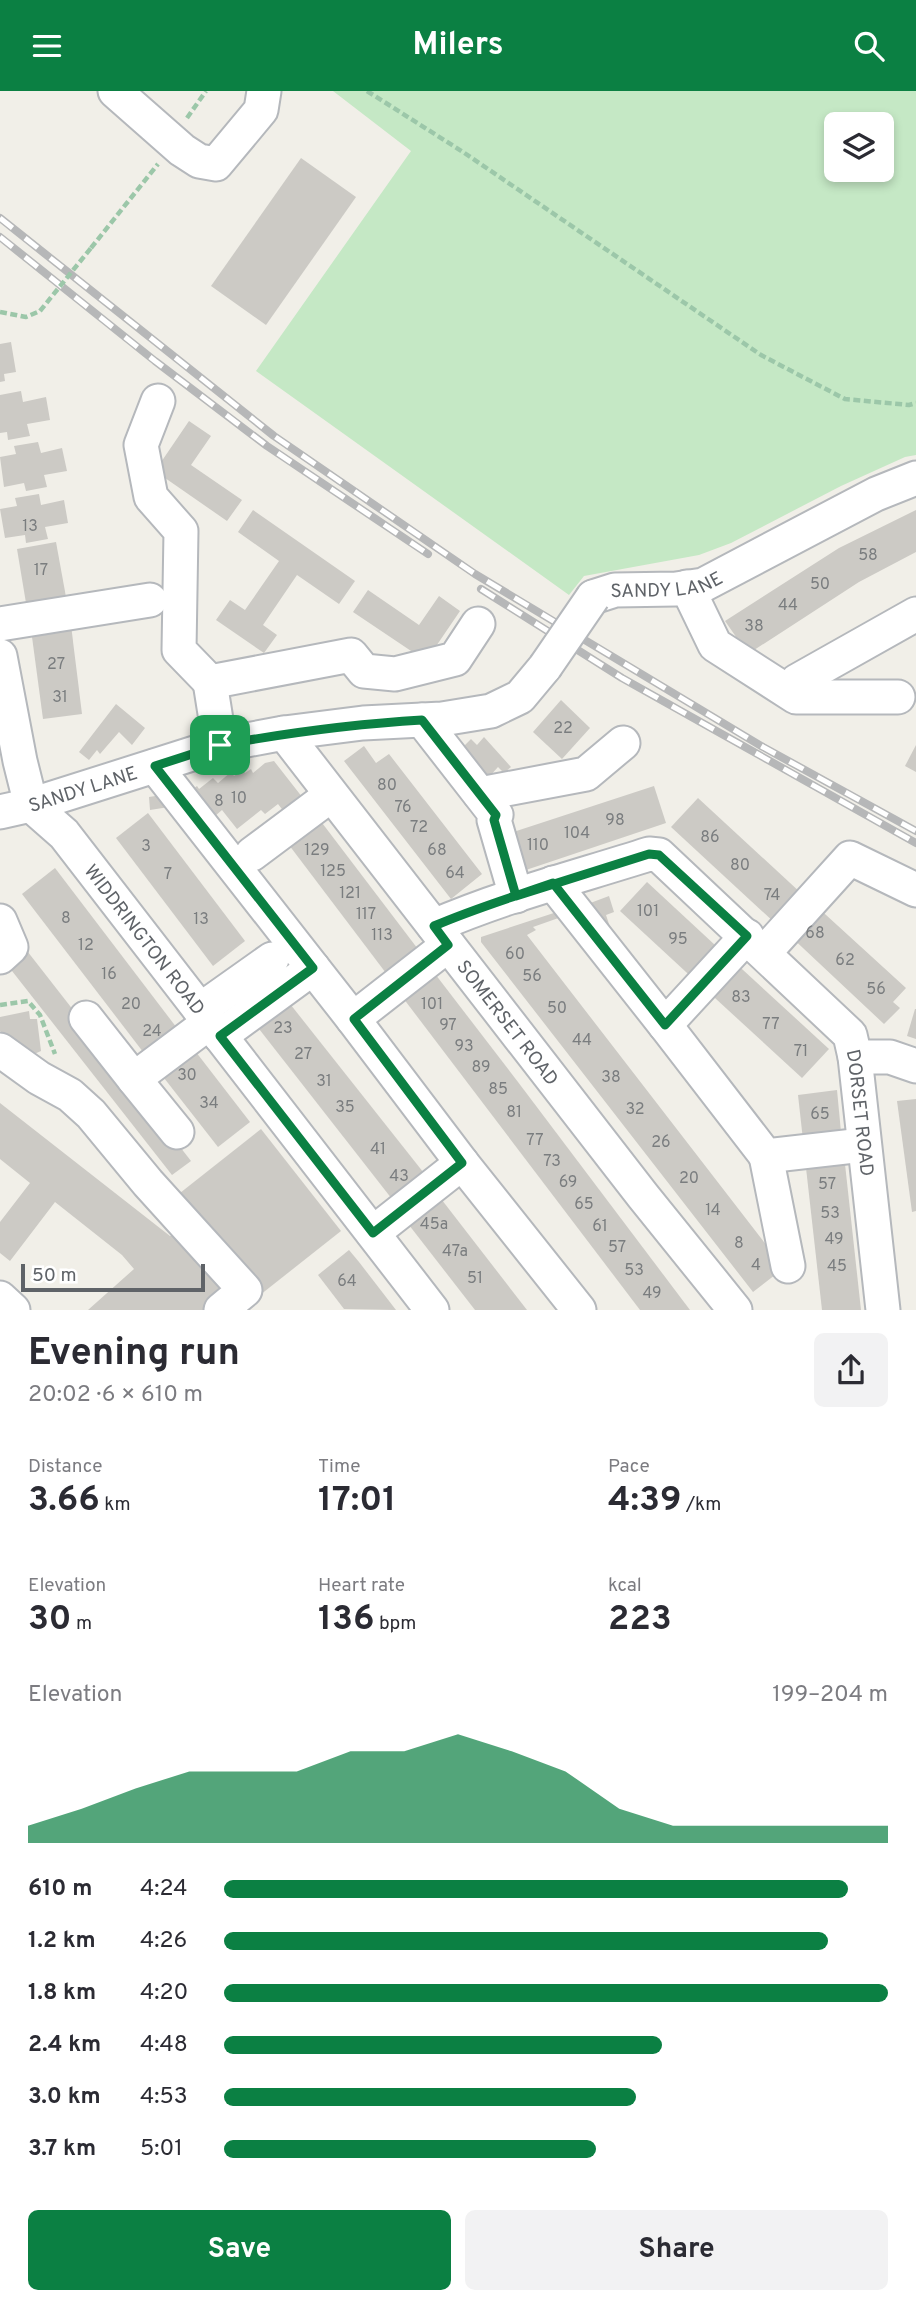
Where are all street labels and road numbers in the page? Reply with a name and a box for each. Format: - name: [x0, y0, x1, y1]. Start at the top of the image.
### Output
- street label: SANDY LANE: [610, 567, 727, 604]
- street label: SANDY LANE: [26, 762, 141, 819]
- street label: WIDDRINGTON ROAD: [78, 860, 209, 1021]
- street label: SOMERSET ROAD: [450, 956, 563, 1091]
- street label: DORSET ROAD: [840, 1047, 878, 1178]

